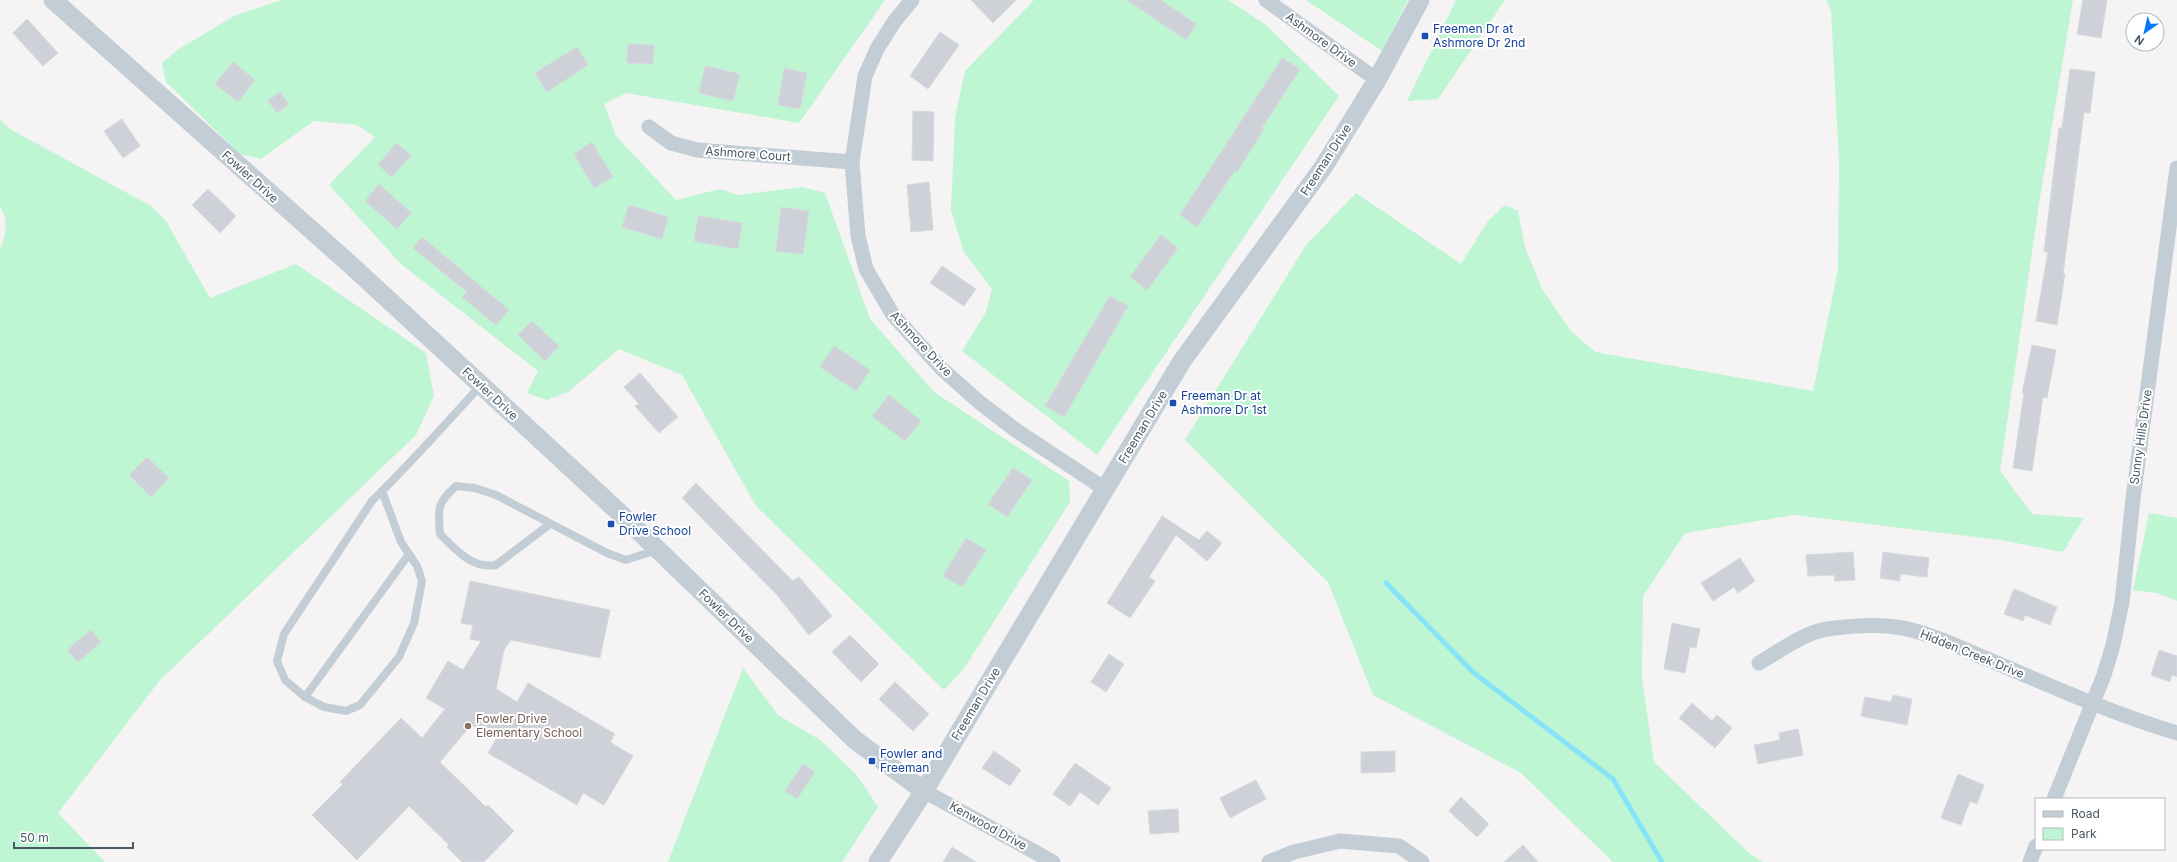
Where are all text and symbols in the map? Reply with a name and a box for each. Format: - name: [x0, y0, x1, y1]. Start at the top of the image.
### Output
- street label: Ashmore Drive: [1283, 9, 1360, 70]
- north arrow: [2125, 12, 2165, 52]
- place label: Freemen Dr at Ashmore Dr 2nd: [1433, 21, 1525, 50]
- marker: Freemen Dr at Ashmore Dr 2nd: [1420, 31, 1430, 41]
- text: N: [2132, 32, 2147, 48]
- street label: Freeman Drive: [1297, 121, 1354, 198]
- street label: Ashmore Court: [705, 143, 791, 164]
- street label: Fowler Drive: [219, 147, 282, 206]
- street label: Ashmore Drive: [887, 308, 955, 379]
- street label: Fowler Drive: [459, 364, 521, 423]
- street label: Freeman Drive: [1115, 388, 1170, 466]
- place label: Freeman Dr at Ashmore Dr 1st: [1181, 388, 1267, 417]
- street label: Sunny Hills Drive: [2126, 388, 2155, 486]
- marker: Freeman Dr at Ashmore Dr 1st: [1168, 398, 1178, 408]
- place label: Fowler Drive School: [619, 509, 691, 538]
- marker: Fowler Drive School: [606, 519, 616, 529]
- street label: Fowler Drive: [696, 586, 757, 646]
- street label: Hidden Creek Drive: [1918, 626, 2026, 681]
- street label: Freeman Drive: [948, 665, 1003, 743]
- place label: Fowler Drive Elementary School: [476, 711, 582, 740]
- marker: Fowler Drive Elementary School: [463, 721, 473, 731]
- place label: Fowler and Freeman: [880, 746, 942, 775]
- marker: Fowler and Freeman: [867, 756, 877, 766]
- street label: Kenwood Drive: [947, 798, 1030, 853]
- legend: [2035, 798, 2165, 850]
- text: Road: [2071, 806, 2100, 821]
- scale bar: [14, 824, 133, 850]
- text: Park: [2071, 826, 2097, 841]
- text: 50 m: [20, 830, 49, 845]

